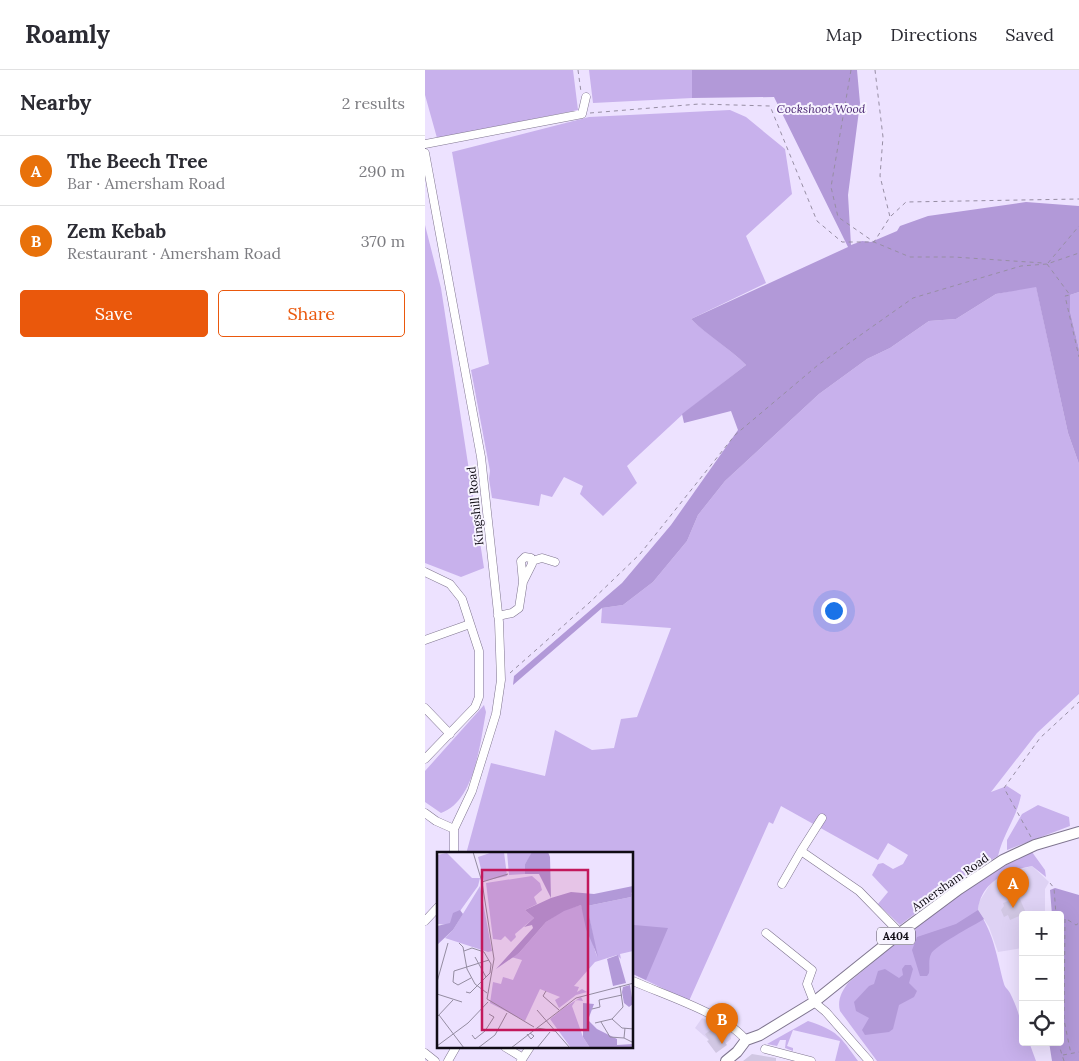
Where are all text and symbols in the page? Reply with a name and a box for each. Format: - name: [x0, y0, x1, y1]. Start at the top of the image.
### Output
- text: Roamly: [25, 19, 110, 50]
- text: Map: [826, 23, 862, 46]
- text: Directions: [890, 23, 977, 46]
- text: Saved: [1005, 23, 1054, 46]
- text: Nearby: [20, 89, 91, 116]
- text: 2 results: [342, 93, 405, 113]
- park label: Cockshoot Wood: [777, 101, 866, 116]
- text: The Beech Tree: [67, 149, 208, 173]
- text: A: [31, 161, 41, 181]
- text: 290 m: [359, 161, 405, 181]
- text: Bar · Amersham Road: [67, 173, 225, 193]
- text: Zem Kebab: [67, 219, 166, 243]
- text: B: [31, 231, 41, 251]
- text: 370 m: [361, 231, 405, 251]
- text: Restaurant · Amersham Road: [67, 243, 281, 263]
- button: Save: [20, 290, 208, 337]
- button: Share: [218, 290, 405, 337]
- street label: Kingshill Road: [463, 466, 487, 546]
- your location: [821, 598, 847, 624]
- street label: Amersham Road: [908, 850, 991, 915]
- inset map: [437, 852, 634, 1048]
- pin: A: [997, 867, 1029, 908]
- map controls: [1019, 911, 1064, 1046]
- button: +: [1019, 911, 1064, 956]
- road number: A404: [877, 928, 915, 944]
- button: −: [1019, 956, 1064, 1001]
- button: locate: [1019, 1001, 1064, 1046]
- pin: B: [706, 1003, 738, 1044]

